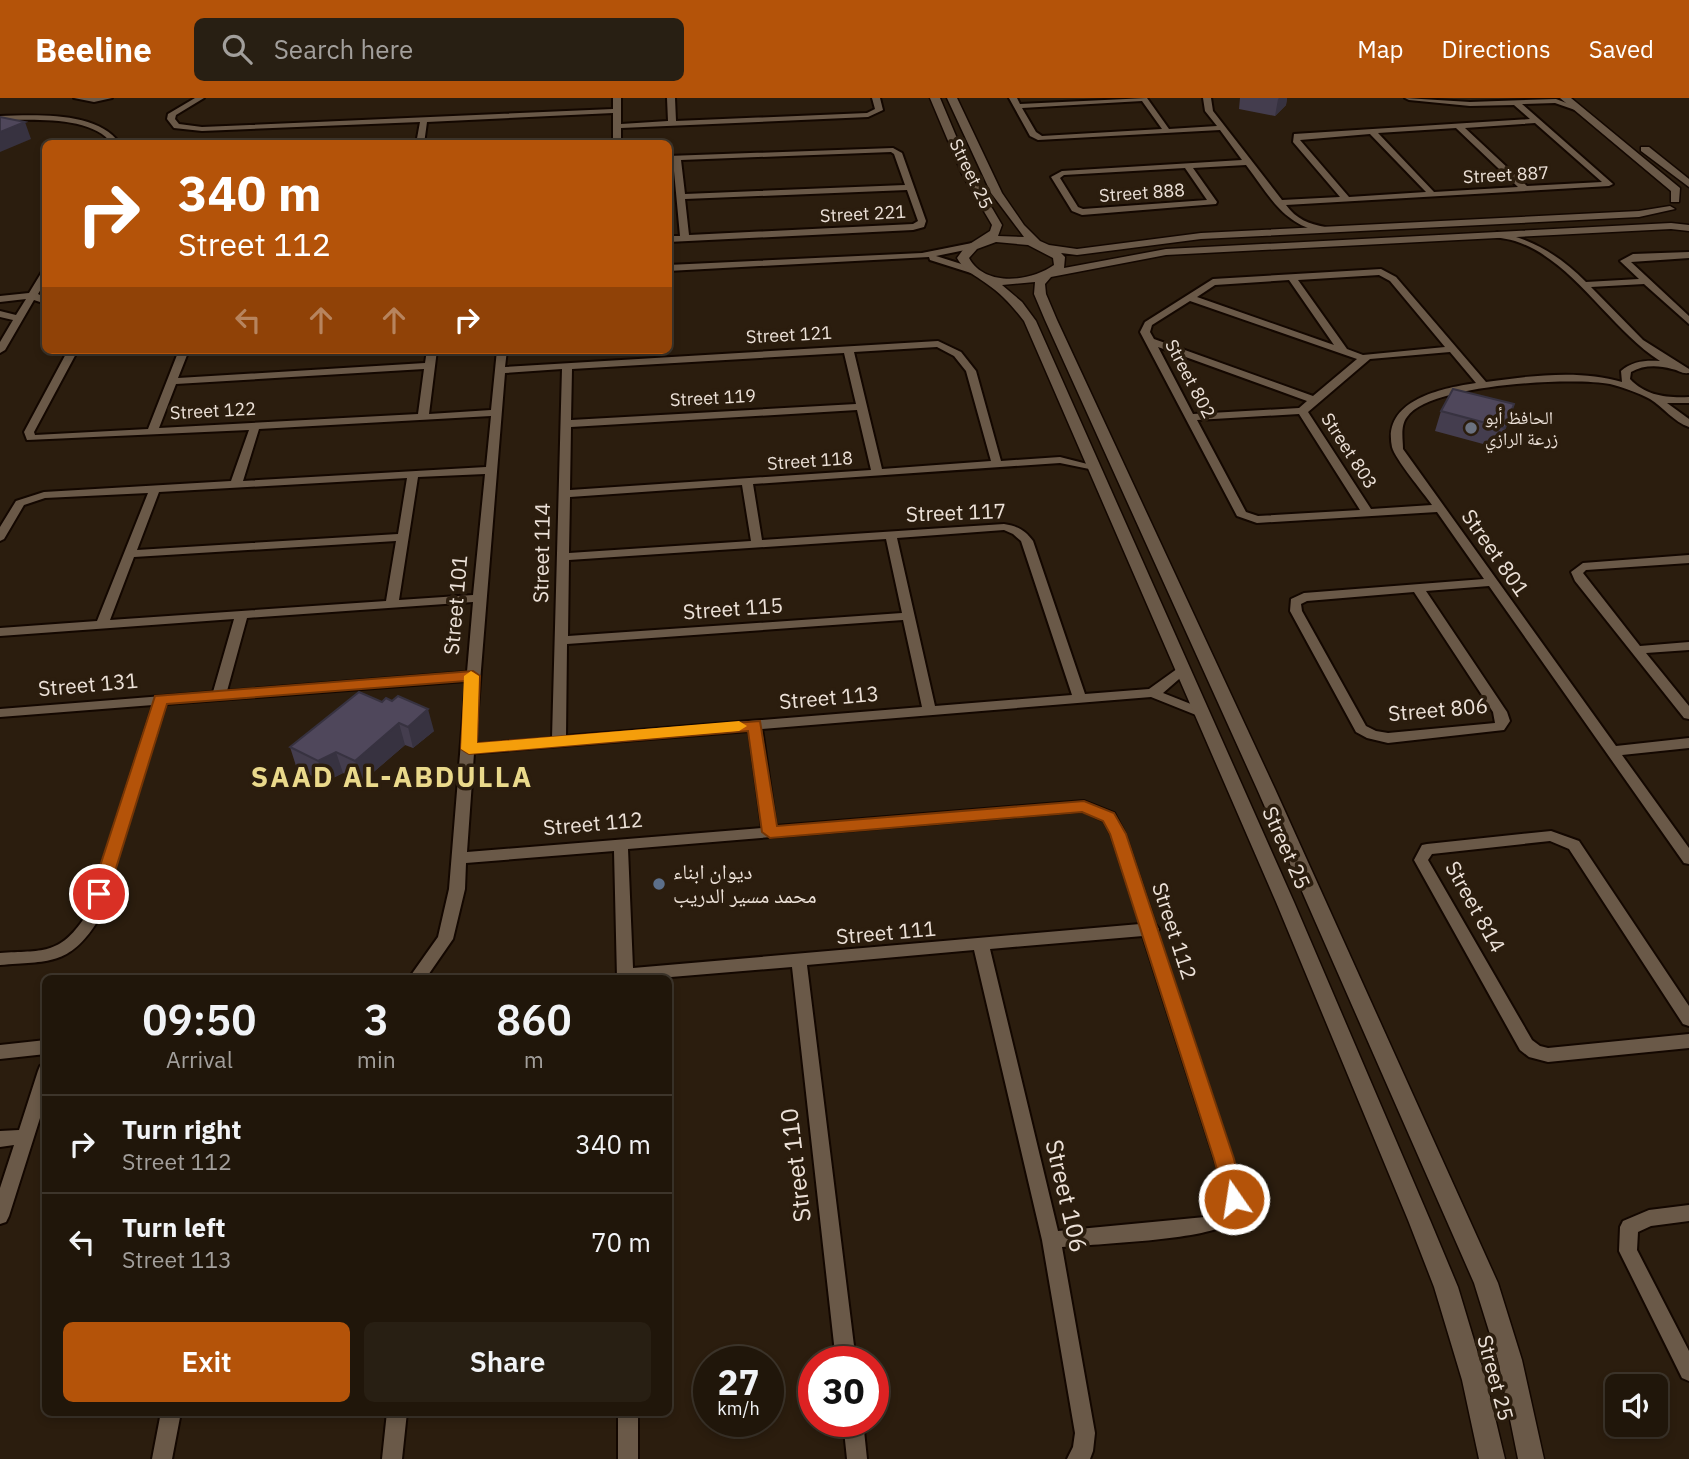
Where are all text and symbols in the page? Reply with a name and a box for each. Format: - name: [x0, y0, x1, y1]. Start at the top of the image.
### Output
- search box: [194, 18, 684, 81]
- text: Beeline: [35, 28, 152, 71]
- icon: search: [218, 30, 256, 68]
- text: Search here: [274, 32, 413, 66]
- text: Map: [1357, 33, 1403, 65]
- text: Directions: [1441, 33, 1551, 65]
- text: Saved: [1589, 33, 1654, 65]
- street label: Street 25: [945, 135, 998, 213]
- text: 340 m: [178, 161, 322, 224]
- street label: Street 887: [1462, 161, 1550, 188]
- icon: right: [63, 168, 154, 259]
- street label: Street 888: [1098, 178, 1186, 207]
- street label: Street 221: [819, 200, 907, 227]
- text: Street 112: [178, 223, 331, 265]
- icon: left: [229, 301, 267, 339]
- icon: ahead: [302, 301, 340, 339]
- icon: ahead: [375, 301, 413, 339]
- icon: right: [448, 301, 486, 339]
- street label: Street 121: [745, 321, 833, 348]
- street label: Street 802: [1160, 335, 1221, 422]
- street label: Street 119: [669, 384, 757, 411]
- street label: Street 122: [169, 397, 257, 424]
- place label: الحافظ أبو زرعة الرازي: [1485, 406, 1558, 454]
- street label: Street 803: [1316, 408, 1382, 493]
- marker: الحافظ أبو زرعة الرازي: [1463, 420, 1479, 436]
- street label: Street 118: [766, 446, 854, 475]
- street label: Street 117: [905, 496, 1007, 528]
- street label: Street 114: [526, 503, 556, 603]
- street label: Street 801: [1456, 503, 1536, 602]
- street label: Street 101: [437, 554, 473, 656]
- street label: Street 115: [682, 591, 784, 625]
- street label: Street 131: [37, 666, 139, 702]
- street label: Street 113: [778, 679, 880, 715]
- street label: Street 806: [1387, 691, 1489, 727]
- district label: SAAD AL-ABDULLA: [251, 758, 533, 795]
- street label: Street 25: [1256, 802, 1318, 893]
- street label: Street 112: [542, 805, 644, 841]
- street label: Street 814: [1439, 856, 1512, 957]
- place label: ديوان ابناء محمد مسير الدريب: [673, 857, 817, 909]
- pin: [69, 864, 129, 924]
- icon: arrive: [80, 875, 118, 913]
- marker: ديوان ابناء محمد مسير الدريب: [651, 876, 667, 892]
- street label: Street 112: [1146, 879, 1204, 983]
- street label: Street 111: [835, 914, 937, 950]
- text: 09:50: [142, 992, 257, 1047]
- text: 3: [364, 992, 389, 1047]
- text: 860: [496, 992, 572, 1047]
- text: Arrival: [166, 1044, 233, 1074]
- text: min: [357, 1044, 396, 1074]
- text: m: [524, 1044, 544, 1074]
- street label: Street 110: [772, 1106, 818, 1224]
- text: Turn right: [122, 1112, 241, 1146]
- icon: right: [63, 1125, 101, 1163]
- text: 340 m: [575, 1127, 651, 1161]
- street label: Street 106: [1038, 1136, 1095, 1255]
- text: Street 112: [122, 1146, 232, 1176]
- position arrow: [1197, 1162, 1271, 1236]
- text: Turn left: [122, 1210, 225, 1244]
- icon: left: [63, 1223, 101, 1261]
- text: 70 m: [591, 1225, 651, 1259]
- text: Street 113: [122, 1244, 232, 1274]
- button: Exit: [63, 1322, 350, 1402]
- button: Share: [364, 1322, 651, 1402]
- street label: Street 25: [1471, 1332, 1521, 1424]
- speed limit sign: 30: [798, 1346, 889, 1437]
- text: 27: [717, 1359, 760, 1405]
- map controls: [1605, 1374, 1668, 1437]
- button: sound: [1605, 1374, 1668, 1437]
- text: km/h: [717, 1397, 760, 1420]

